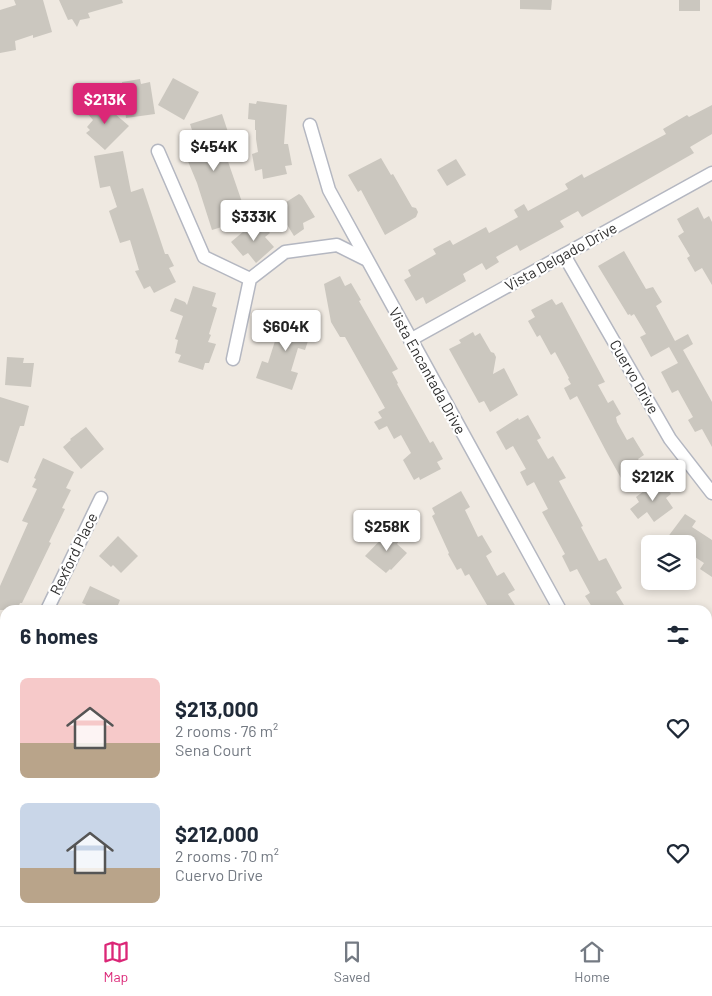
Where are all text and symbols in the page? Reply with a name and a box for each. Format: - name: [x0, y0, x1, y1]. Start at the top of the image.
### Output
- pin: $213K: [70, 82, 140, 125]
- text: $213K: [84, 89, 126, 108]
- pin: $454K: [179, 130, 249, 172]
- text: $454K: [190, 136, 238, 155]
- pin: $333K: [219, 200, 289, 242]
- text: $333K: [231, 206, 277, 225]
- street label: Vista Delgado Drive: [501, 218, 620, 294]
- street label: Vista Encantada Drive: [386, 304, 470, 437]
- pin: $604K: [251, 310, 321, 352]
- text: $604K: [263, 316, 309, 335]
- street label: Cuervo Drive: [606, 336, 663, 417]
- pin: $212K: [618, 460, 688, 502]
- text: $212K: [632, 466, 674, 485]
- street label: Rexford Place: [45, 510, 101, 598]
- pin: $258K: [352, 510, 422, 552]
- text: $258K: [364, 516, 410, 535]
- map controls: [641, 535, 696, 590]
- button: layers: [641, 535, 696, 590]
- icon: filters: [664, 621, 692, 649]
- text: 6 homes: [20, 623, 98, 648]
- text: $213,000: [175, 696, 258, 721]
- icon: home: [60, 698, 120, 758]
- icon: heart: [664, 714, 692, 742]
- text: 2 rooms · 76 m²: [175, 721, 278, 740]
- text: Sena Court: [175, 740, 252, 759]
- text: $212,000: [175, 821, 259, 846]
- icon: home: [60, 823, 120, 883]
- icon: heart: [664, 839, 692, 867]
- text: 2 rooms · 70 m²: [175, 846, 279, 865]
- text: Cuervo Drive: [175, 865, 263, 884]
- tab: Map: [102, 938, 130, 985]
- tab: Saved: [334, 938, 370, 985]
- tab: Home: [574, 938, 610, 985]

